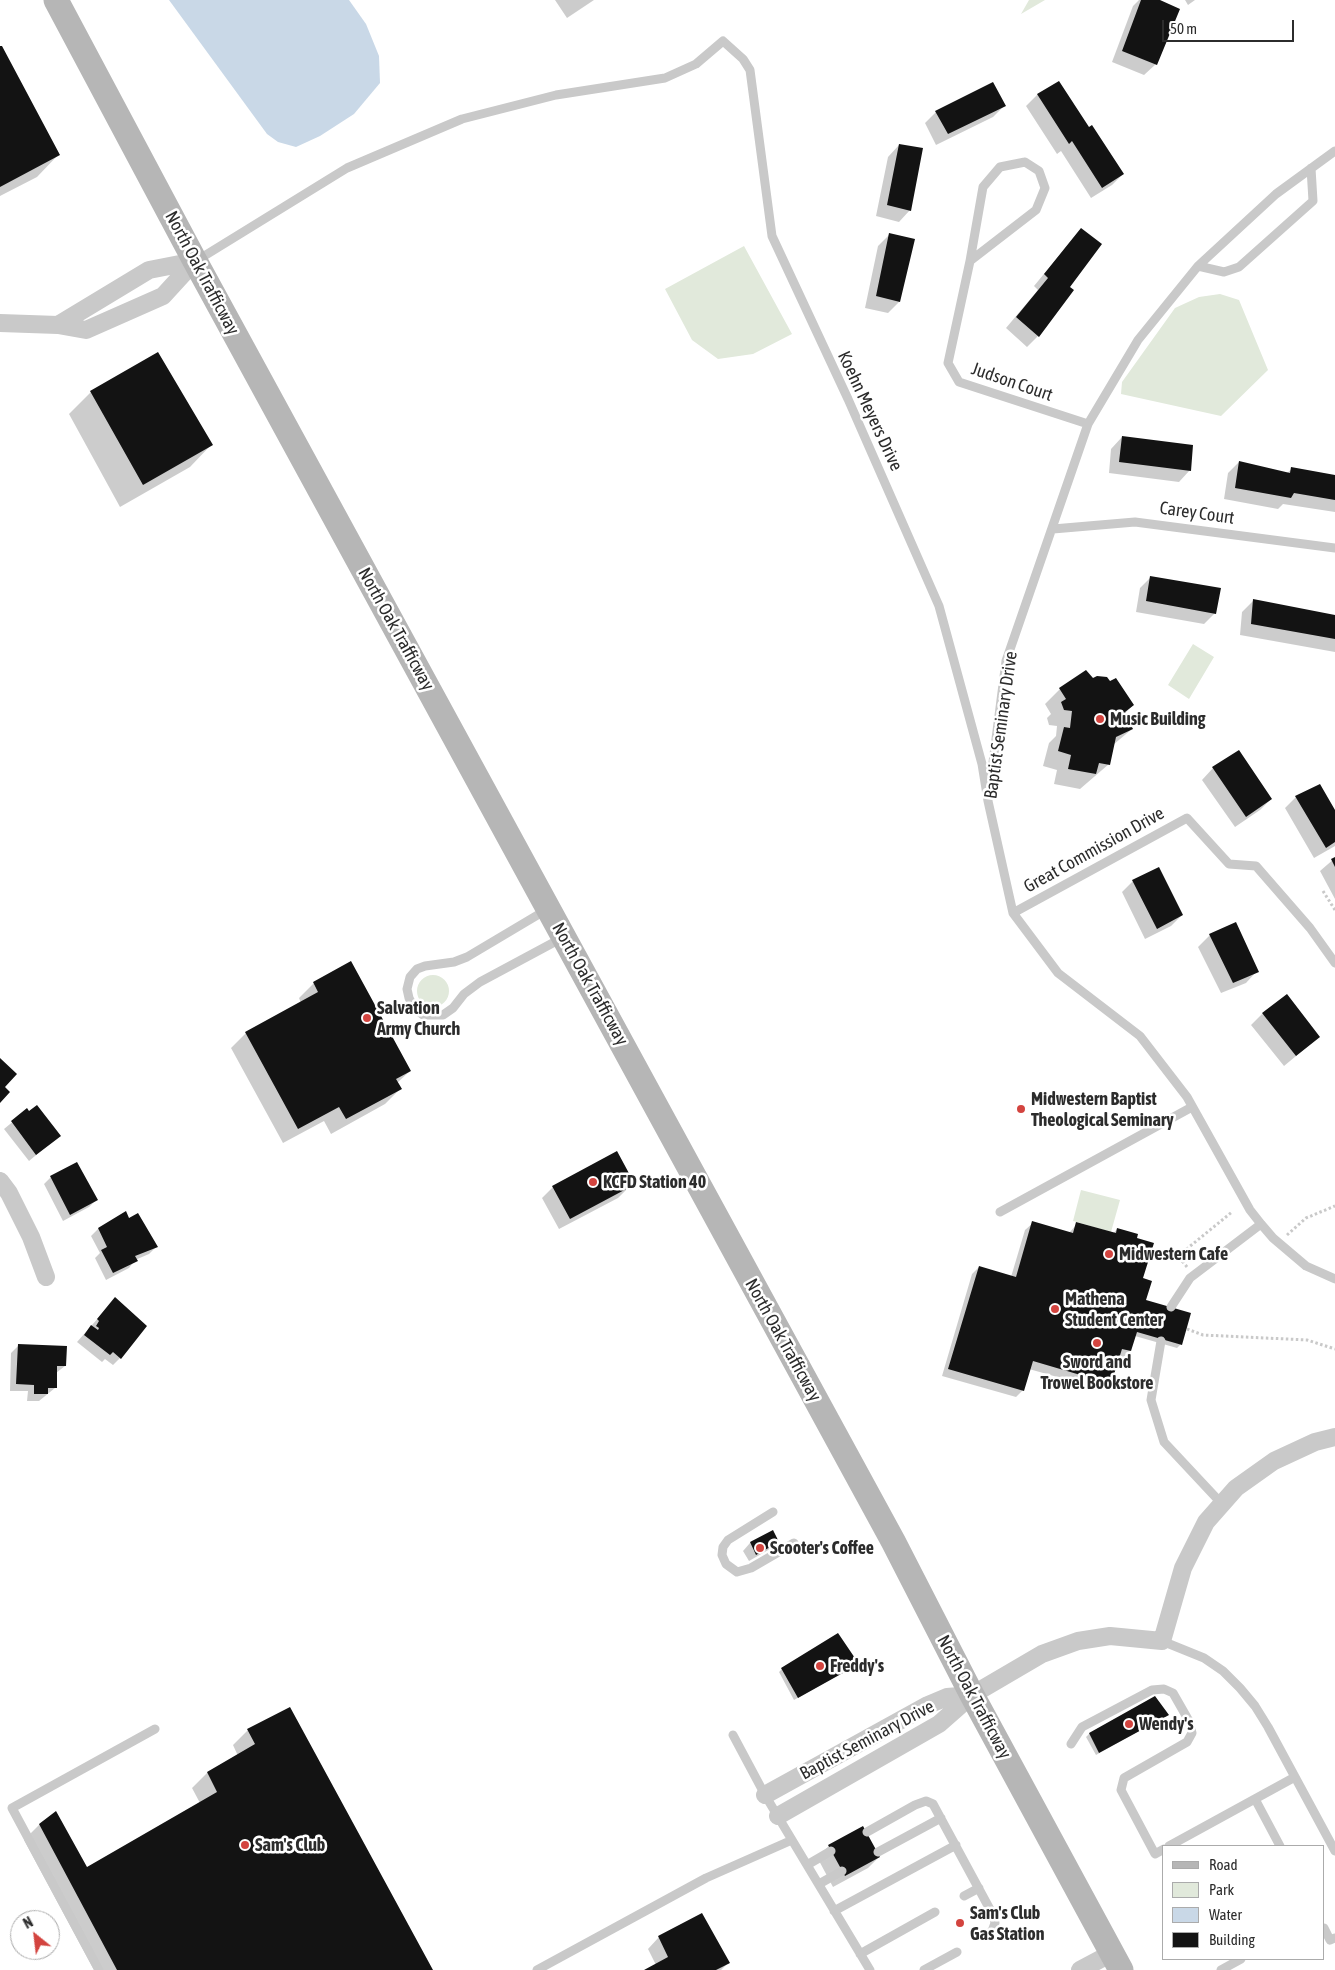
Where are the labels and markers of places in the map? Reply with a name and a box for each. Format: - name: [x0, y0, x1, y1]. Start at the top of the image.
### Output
- place label: Music Building: [1110, 708, 1205, 730]
- marker: Music Building: [1094, 713, 1106, 725]
- place label: Salvation Army Church: [377, 997, 460, 1040]
- marker: Salvation Army Church: [361, 1012, 373, 1024]
- place label: Midwestern Baptist Theological Seminary: [1031, 1088, 1174, 1130]
- marker: Midwestern Baptist Theological Seminary: [1015, 1103, 1027, 1115]
- place label: KCFD Station 40: [603, 1171, 706, 1193]
- marker: KCFD Station 40: [587, 1176, 599, 1188]
- place label: Midwestern Cafe: [1119, 1243, 1228, 1265]
- marker: Midwestern Cafe: [1103, 1248, 1115, 1260]
- place label: Mathena Student Center: [1065, 1288, 1163, 1330]
- marker: Mathena Student Center: [1049, 1303, 1061, 1315]
- marker: Sword and Trowel Bookstore: [1091, 1337, 1103, 1349]
- place label: Sword and Trowel Bookstore: [1040, 1351, 1154, 1394]
- place label: Scooter's Coffee: [770, 1537, 874, 1559]
- marker: Scooter's Coffee: [754, 1542, 766, 1554]
- place label: Freddy's: [830, 1655, 884, 1677]
- marker: Freddy's: [814, 1660, 826, 1672]
- place label: Wendy's: [1139, 1713, 1194, 1735]
- marker: Wendy's: [1123, 1718, 1135, 1730]
- place label: Sam's Club: [255, 1834, 325, 1856]
- marker: Sam's Club: [239, 1839, 251, 1851]
- place label: Sam's Club Gas Station: [970, 1902, 1044, 1945]
- marker: Sam's Club Gas Station: [954, 1917, 966, 1929]

